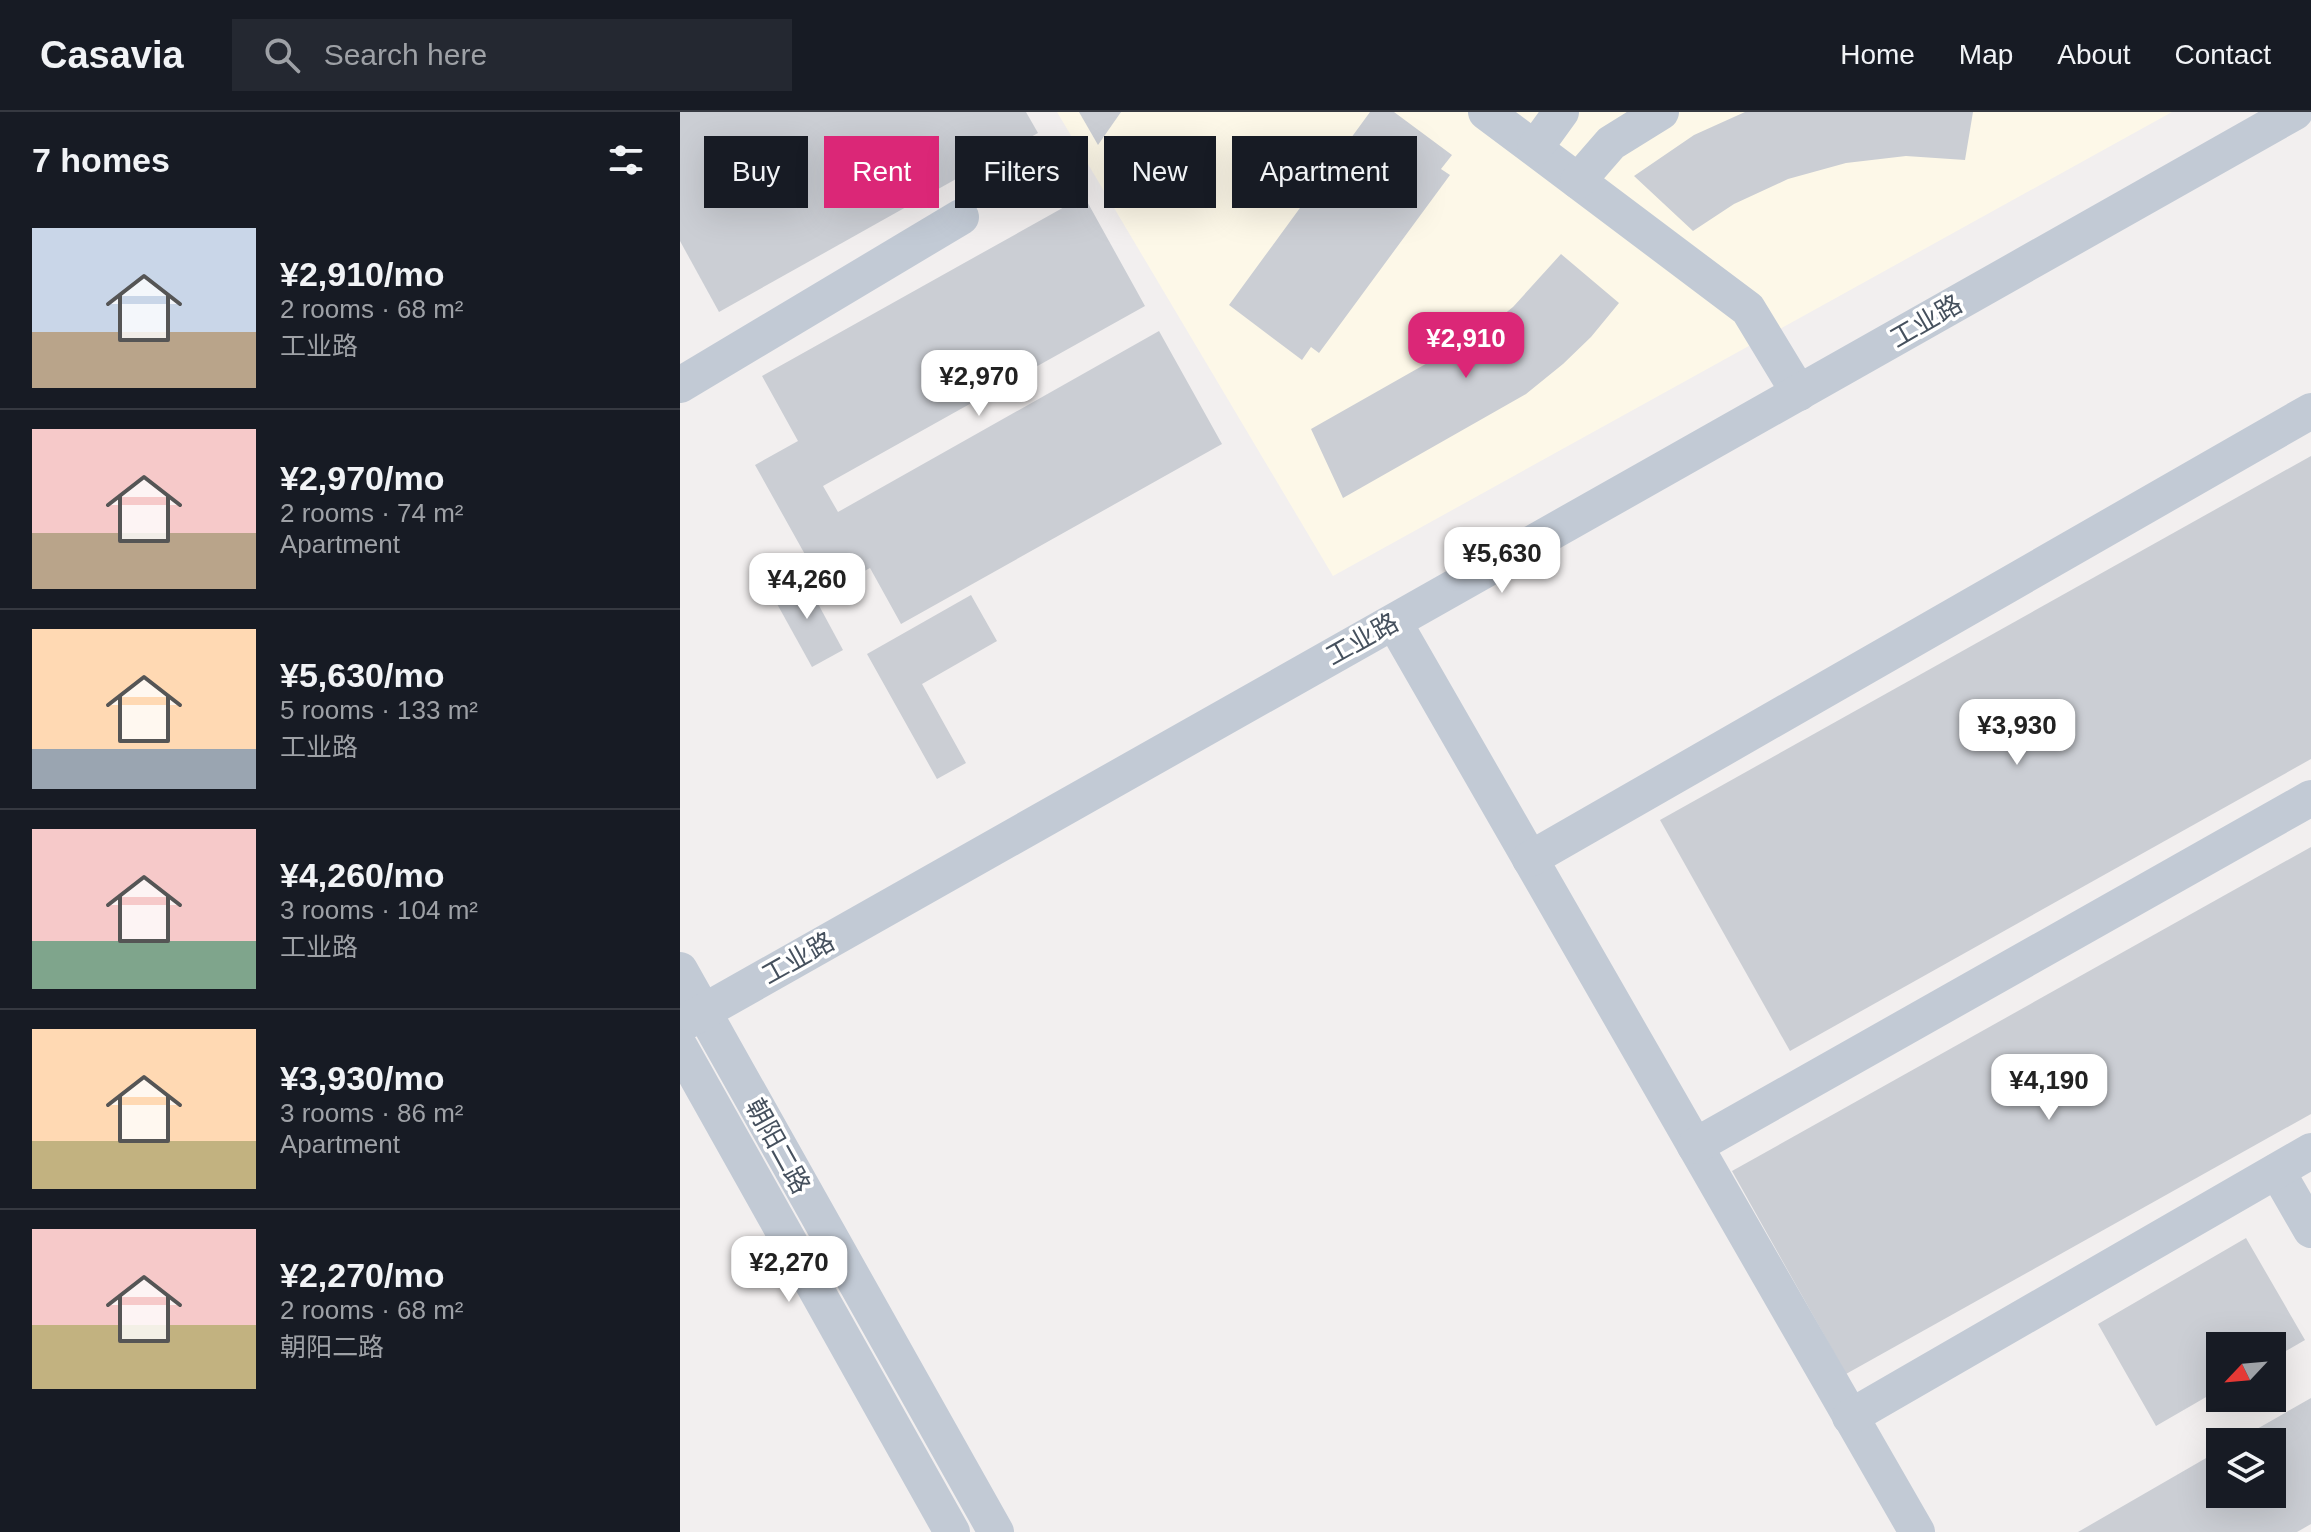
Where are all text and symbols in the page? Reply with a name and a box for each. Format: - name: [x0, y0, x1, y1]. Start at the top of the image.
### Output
- search box: [232, 19, 792, 91]
- icon: search: [260, 33, 304, 77]
- text: Casavia: [40, 34, 184, 76]
- text: Search here: [324, 38, 487, 71]
- text: Home: [1840, 39, 1915, 70]
- text: Map: [1959, 39, 2013, 70]
- text: About: [2057, 39, 2131, 70]
- text: Contact: [2175, 39, 2271, 70]
- chip: Buy: [704, 136, 808, 208]
- chip: Rent: [824, 136, 939, 208]
- chip: Filters: [955, 136, 1088, 208]
- chip: New: [1104, 136, 1216, 208]
- chip: Apartment: [1232, 136, 1417, 208]
- icon: filters: [604, 138, 648, 182]
- text: 7 homes: [32, 141, 170, 179]
- text: ¥2,910/mo: [280, 255, 444, 293]
- icon: home: [96, 260, 192, 356]
- street label: 工业路: [1885, 289, 1967, 353]
- text: 2 rooms · 68 m²: [280, 294, 464, 324]
- pin: ¥2,910: [1401, 312, 1531, 380]
- text: ¥2,910: [1426, 323, 1506, 353]
- text: 工业路: [280, 331, 358, 361]
- pin: ¥2,970: [914, 350, 1044, 418]
- text: ¥2,970: [939, 361, 1019, 391]
- text: ¥2,970/mo: [280, 459, 444, 497]
- icon: home: [96, 461, 192, 557]
- text: 2 rooms · 74 m²: [280, 498, 464, 528]
- pin: ¥5,630: [1437, 527, 1567, 595]
- text: Apartment: [280, 529, 400, 559]
- text: ¥5,630: [1462, 538, 1542, 568]
- pin: ¥4,260: [742, 553, 872, 621]
- text: ¥4,260: [767, 564, 847, 594]
- street label: 工业路: [1321, 607, 1403, 671]
- text: ¥5,630/mo: [280, 656, 444, 694]
- icon: home: [96, 661, 192, 757]
- text: 5 rooms · 133 m²: [280, 695, 478, 725]
- pin: ¥3,930: [1952, 699, 2082, 767]
- text: ¥3,930: [1977, 710, 2057, 740]
- text: 工业路: [280, 732, 358, 762]
- text: ¥4,260/mo: [280, 856, 444, 894]
- icon: home: [96, 861, 192, 957]
- text: 3 rooms · 104 m²: [280, 895, 478, 925]
- street label: 工业路: [757, 926, 839, 990]
- text: 工业路: [280, 932, 358, 962]
- pin: ¥4,190: [1984, 1054, 2114, 1122]
- text: ¥3,930/mo: [280, 1059, 444, 1097]
- icon: home: [96, 1061, 192, 1157]
- text: ¥4,190: [2009, 1065, 2089, 1095]
- street label: 朝阳二路: [740, 1093, 816, 1199]
- text: 3 rooms · 86 m²: [280, 1098, 464, 1128]
- text: Apartment: [280, 1129, 400, 1159]
- pin: ¥2,270: [724, 1236, 854, 1304]
- text: ¥2,270: [749, 1247, 829, 1277]
- text: ¥2,270/mo: [280, 1256, 444, 1294]
- icon: home: [96, 1261, 192, 1357]
- text: 2 rooms · 68 m²: [280, 1295, 464, 1325]
- text: 朝阳二路: [280, 1332, 384, 1362]
- north arrow: [2206, 1332, 2286, 1412]
- map controls: [2206, 1332, 2286, 1508]
- button: layers: [2206, 1428, 2286, 1508]

